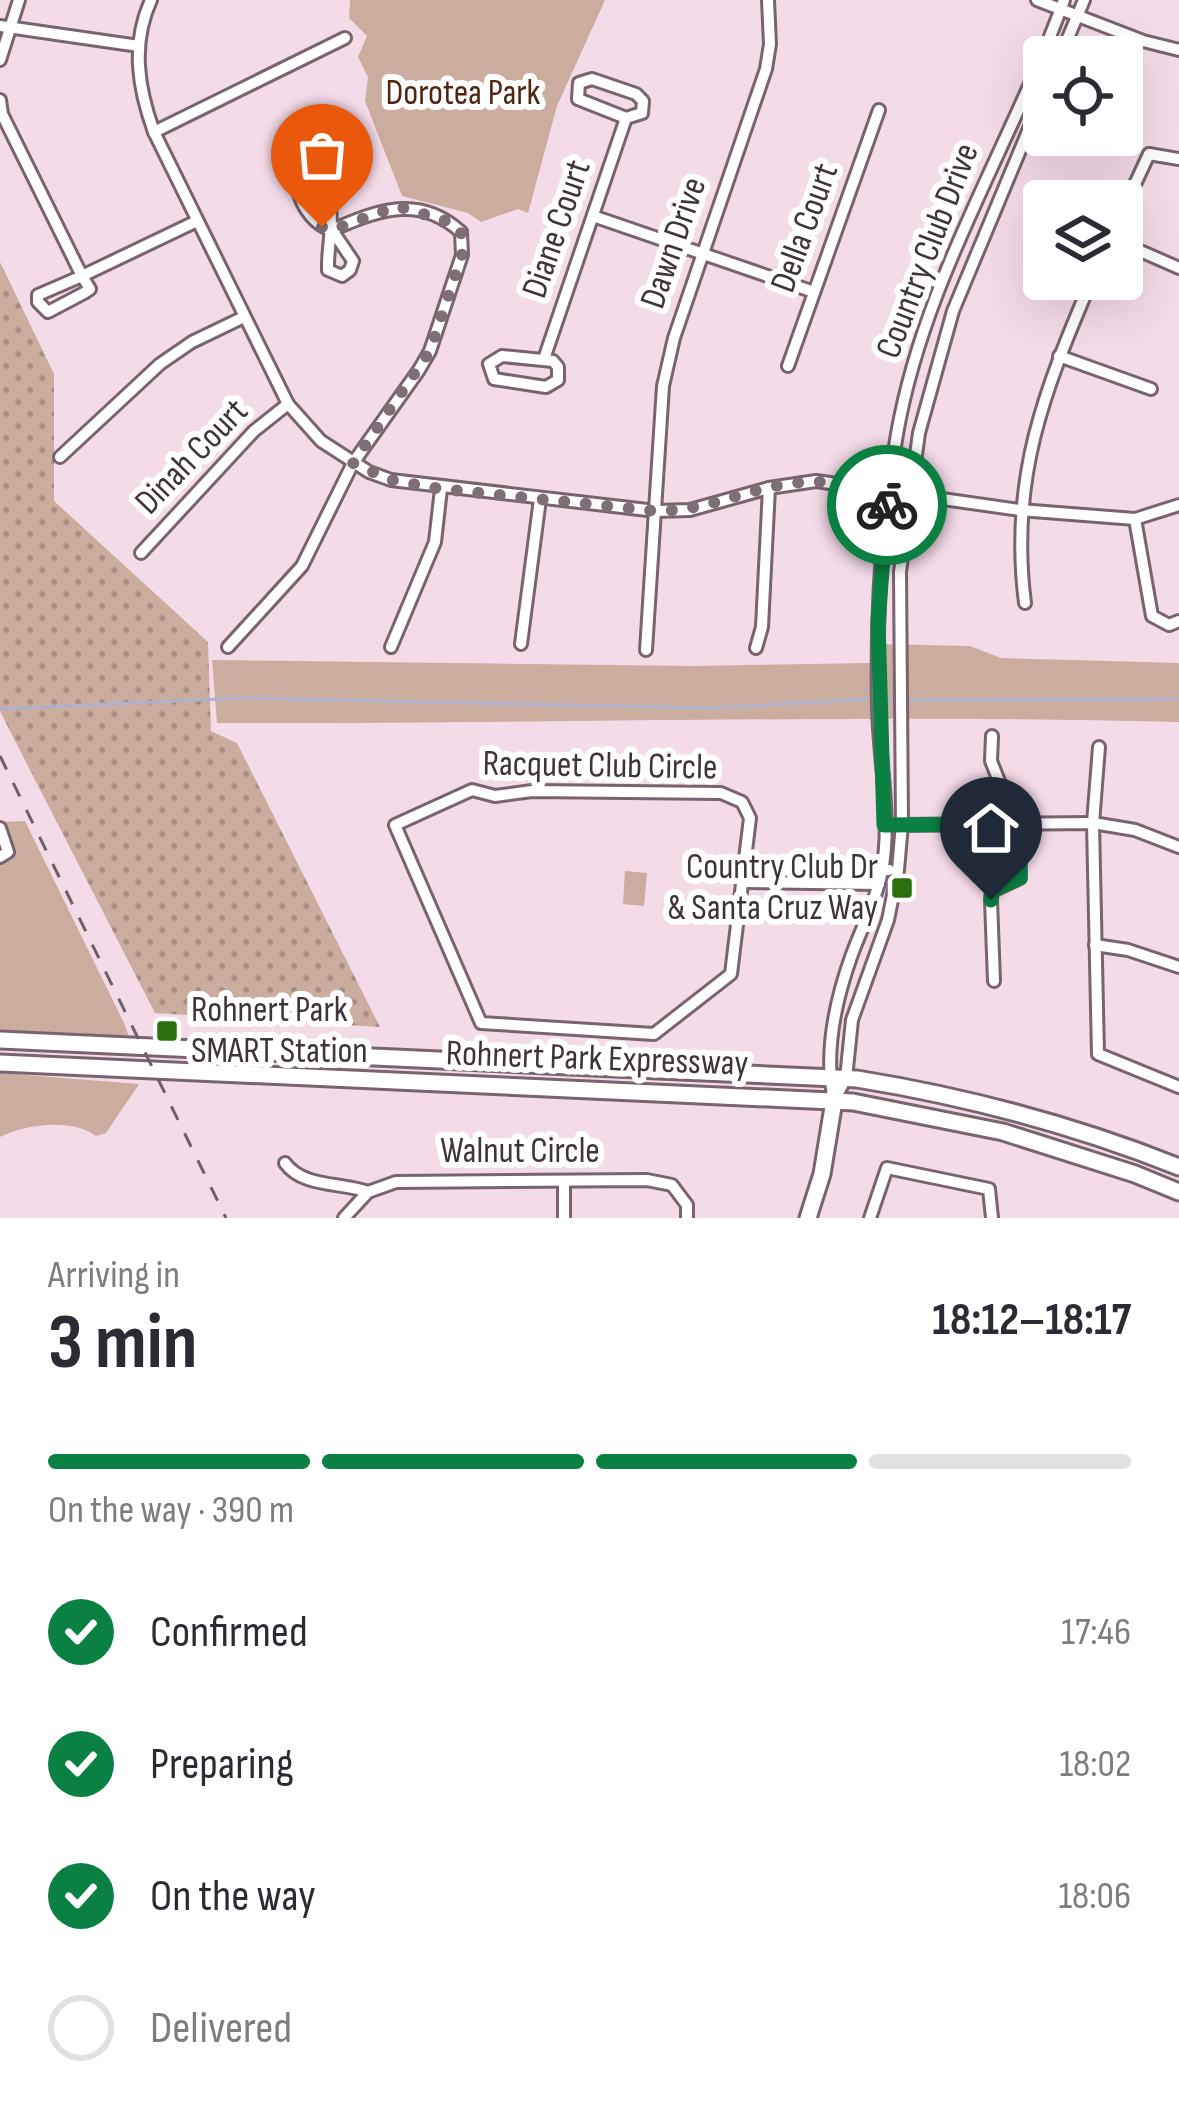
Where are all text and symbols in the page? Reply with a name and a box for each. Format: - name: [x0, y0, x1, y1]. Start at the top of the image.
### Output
- map controls: [1023, 36, 1143, 300]
- button: locate: [1023, 36, 1143, 156]
- park label: Dorotea Park: [386, 72, 541, 115]
- pin: [271, 104, 373, 227]
- icon: bag: [289, 122, 355, 188]
- street label: Country Club Drive: [867, 137, 989, 365]
- street label: Diane Court: [513, 155, 601, 303]
- street label: Della Court: [762, 158, 848, 298]
- street label: Dawn Drive: [632, 172, 716, 314]
- button: layers: [1023, 180, 1143, 300]
- street label: Dinah Court: [127, 390, 257, 524]
- courier: [827, 445, 947, 565]
- icon: bike: [854, 472, 920, 538]
- street label: Racquet Club Circle: [482, 742, 718, 790]
- pin: [940, 777, 1042, 900]
- icon: home: [958, 795, 1024, 861]
- place label: Country Club Dr & Santa Cruz Way: [667, 846, 878, 930]
- marker: Country Club Dr & Santa Cruz Way: [889, 875, 915, 901]
- place label: Rohnert Park SMART Station: [191, 989, 368, 1073]
- marker: Rohnert Park SMART Station: [154, 1018, 180, 1044]
- street label: Rohnert Park Expressway: [445, 1032, 749, 1086]
- street label: Walnut Circle: [440, 1130, 600, 1173]
- text: Arriving in: [48, 1252, 180, 1299]
- text: 18:12–18:17: [932, 1293, 1131, 1348]
- text: 3 min: [48, 1297, 197, 1390]
- text: On the way · 390 m: [48, 1487, 294, 1534]
- icon: check: [48, 1599, 114, 1665]
- text: Confirmed: [150, 1605, 308, 1660]
- text: 17:46: [1061, 1609, 1131, 1656]
- icon: check: [48, 1731, 114, 1797]
- text: Preparing: [150, 1737, 294, 1792]
- text: 18:02: [1059, 1741, 1131, 1788]
- icon: check: [48, 1863, 114, 1929]
- text: On the way: [150, 1869, 316, 1924]
- text: 18:06: [1058, 1873, 1131, 1920]
- text: Delivered: [150, 2001, 292, 2056]

